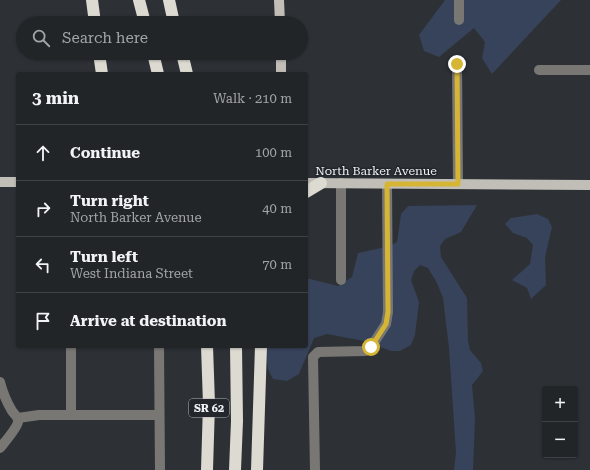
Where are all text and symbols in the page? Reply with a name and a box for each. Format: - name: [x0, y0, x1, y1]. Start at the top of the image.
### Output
- search box: [16, 16, 308, 60]
- icon: search: [30, 27, 52, 49]
- text: Search here: [62, 29, 148, 47]
- route end: [448, 55, 466, 73]
- text: 3 min: [32, 88, 79, 108]
- text: Walk · 210 m: [213, 91, 292, 106]
- icon: ahead: [32, 142, 54, 164]
- text: Continue: [70, 144, 140, 162]
- text: 100 m: [255, 145, 292, 160]
- street label: North Barker Avenue: [315, 164, 437, 178]
- text: Turn right: [70, 192, 149, 210]
- icon: right: [32, 198, 54, 220]
- text: 40 m: [262, 201, 292, 216]
- text: North Barker Avenue: [70, 210, 202, 225]
- text: Turn left: [70, 248, 138, 266]
- icon: left: [32, 254, 54, 276]
- text: 70 m: [262, 257, 292, 272]
- text: West Indiana Street: [70, 266, 193, 281]
- icon: arrive: [32, 310, 54, 332]
- text: Arrive at destination: [70, 312, 226, 330]
- route start: [362, 338, 380, 356]
- map controls: [542, 386, 578, 458]
- button: +: [542, 386, 578, 422]
- road number: SR 62: [189, 399, 229, 417]
- button: −: [542, 422, 578, 458]

